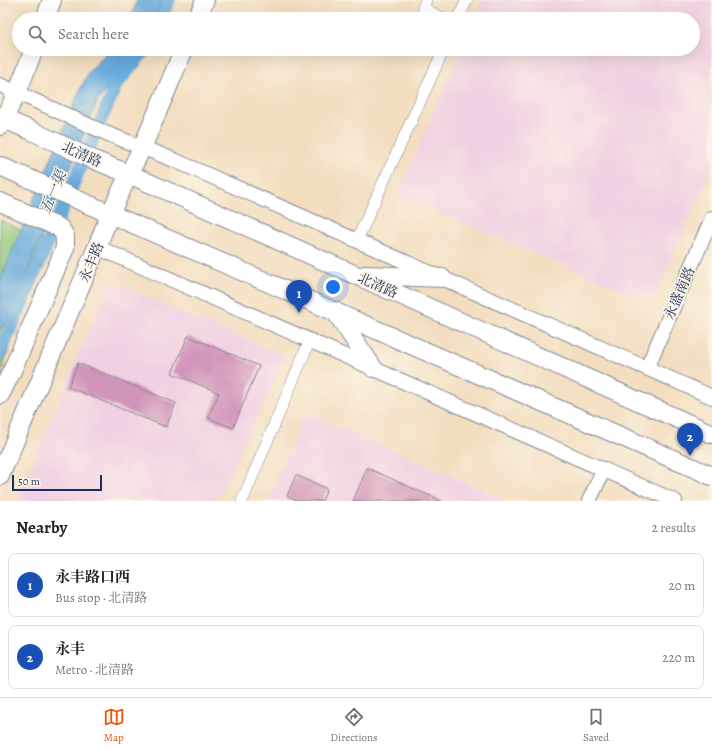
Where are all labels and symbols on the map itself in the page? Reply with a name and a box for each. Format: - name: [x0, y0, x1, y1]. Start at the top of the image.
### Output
- street label: 北清路: [59, 137, 105, 172]
- water label: 五一渠: [35, 166, 72, 217]
- street label: 永丰路: [75, 239, 108, 285]
- street label: 永盛南路: [659, 264, 700, 323]
- street label: 北清路: [355, 268, 401, 303]
- your location: [323, 277, 343, 297]
- pin: 1: [286, 280, 312, 313]
- pin: 2: [677, 423, 703, 456]
- scale bar: [12, 473, 102, 492]

